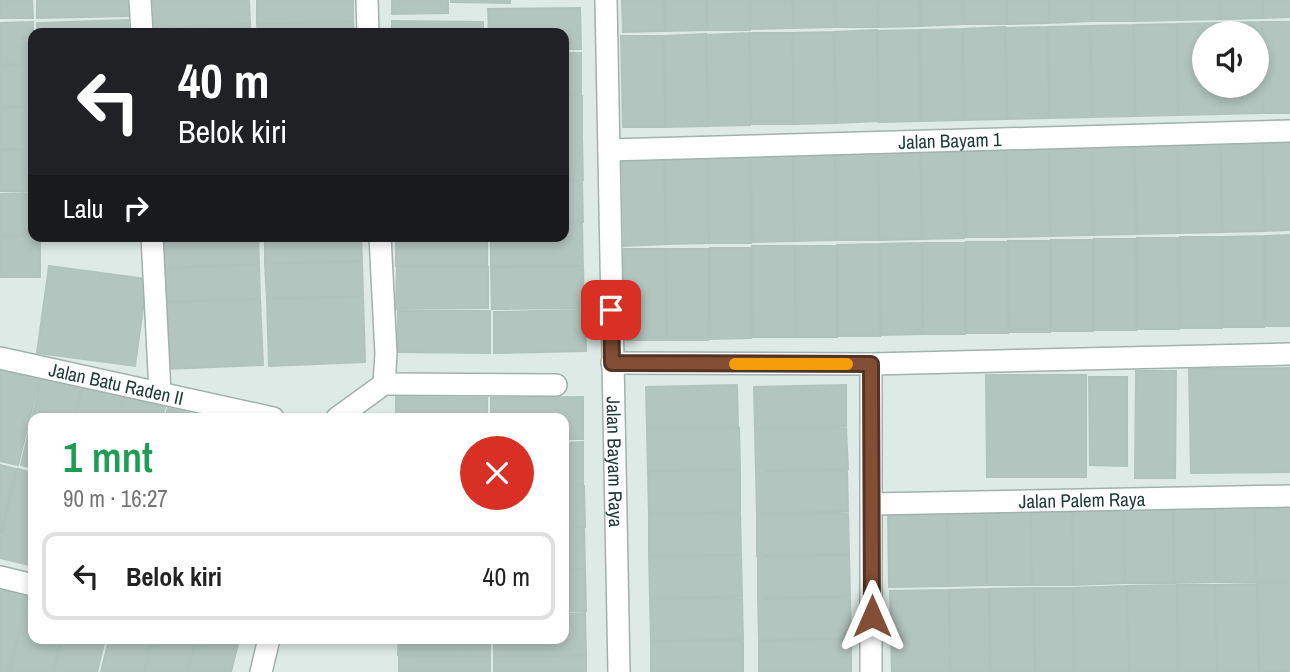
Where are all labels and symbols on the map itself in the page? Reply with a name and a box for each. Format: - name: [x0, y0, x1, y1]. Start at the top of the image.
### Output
- street label: Jalan Bayam 1: [898, 126, 1002, 155]
- pin: [581, 280, 641, 340]
- street label: Jalan Batu Raden II: [47, 356, 186, 411]
- street label: Jalan Bayam Raya: [601, 396, 629, 528]
- street label: Jalan Palem Raya: [1018, 486, 1146, 514]
- position arrow: [835, 579, 909, 653]

